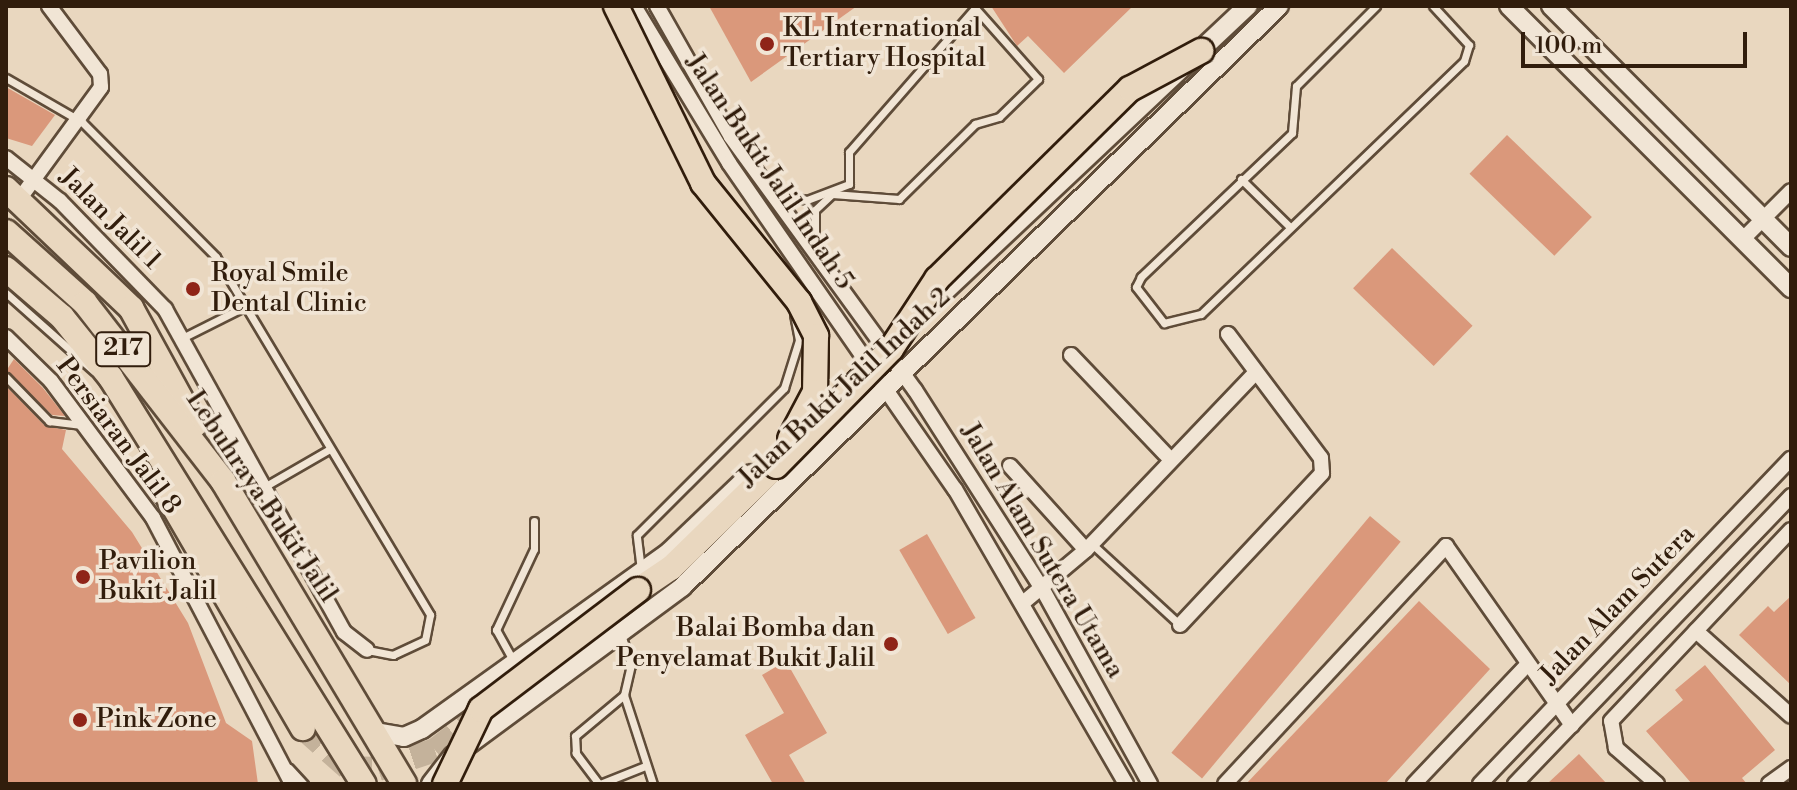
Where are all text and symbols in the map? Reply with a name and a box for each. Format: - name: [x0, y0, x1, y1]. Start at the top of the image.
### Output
- place label: KL International Tertiary Hospital: [783, 13, 986, 74]
- scale bar: [1525, 16, 1751, 66]
- text: 100 m: [1535, 31, 1602, 61]
- marker: KL International Tertiary Hospital: [758, 35, 776, 53]
- street label: Jalan Bukit Jalil Indah 5: [679, 48, 859, 296]
- street label: Jalan Jalil 1: [53, 162, 167, 276]
- place label: Royal Smile Dental Clinic: [211, 258, 367, 320]
- marker: Royal Smile Dental Clinic: [182, 278, 204, 300]
- street label: Jalan Bukit Jalil Indah 2: [733, 282, 957, 494]
- road number: 217: [95, 329, 151, 369]
- street label: Persiaran Jalil 8: [49, 351, 187, 521]
- street label: Lebuhraya Bukit Jalil: [179, 385, 343, 609]
- street label: Jalan Alam Sutera Utama: [954, 418, 1130, 684]
- street label: Jalan Alam Sutera: [1534, 519, 1702, 691]
- place label: Pavilion Bukit Jalil: [99, 546, 217, 608]
- marker: Pavilion Bukit Jalil: [74, 568, 92, 586]
- place label: Balai Bomba dan Penyelamat Bukit Jalil: [616, 613, 875, 674]
- marker: Balai Bomba dan Penyelamat Bukit Jalil: [882, 635, 900, 653]
- place label: Pink Zone: [96, 704, 217, 736]
- marker: Pink Zone: [71, 711, 89, 729]

